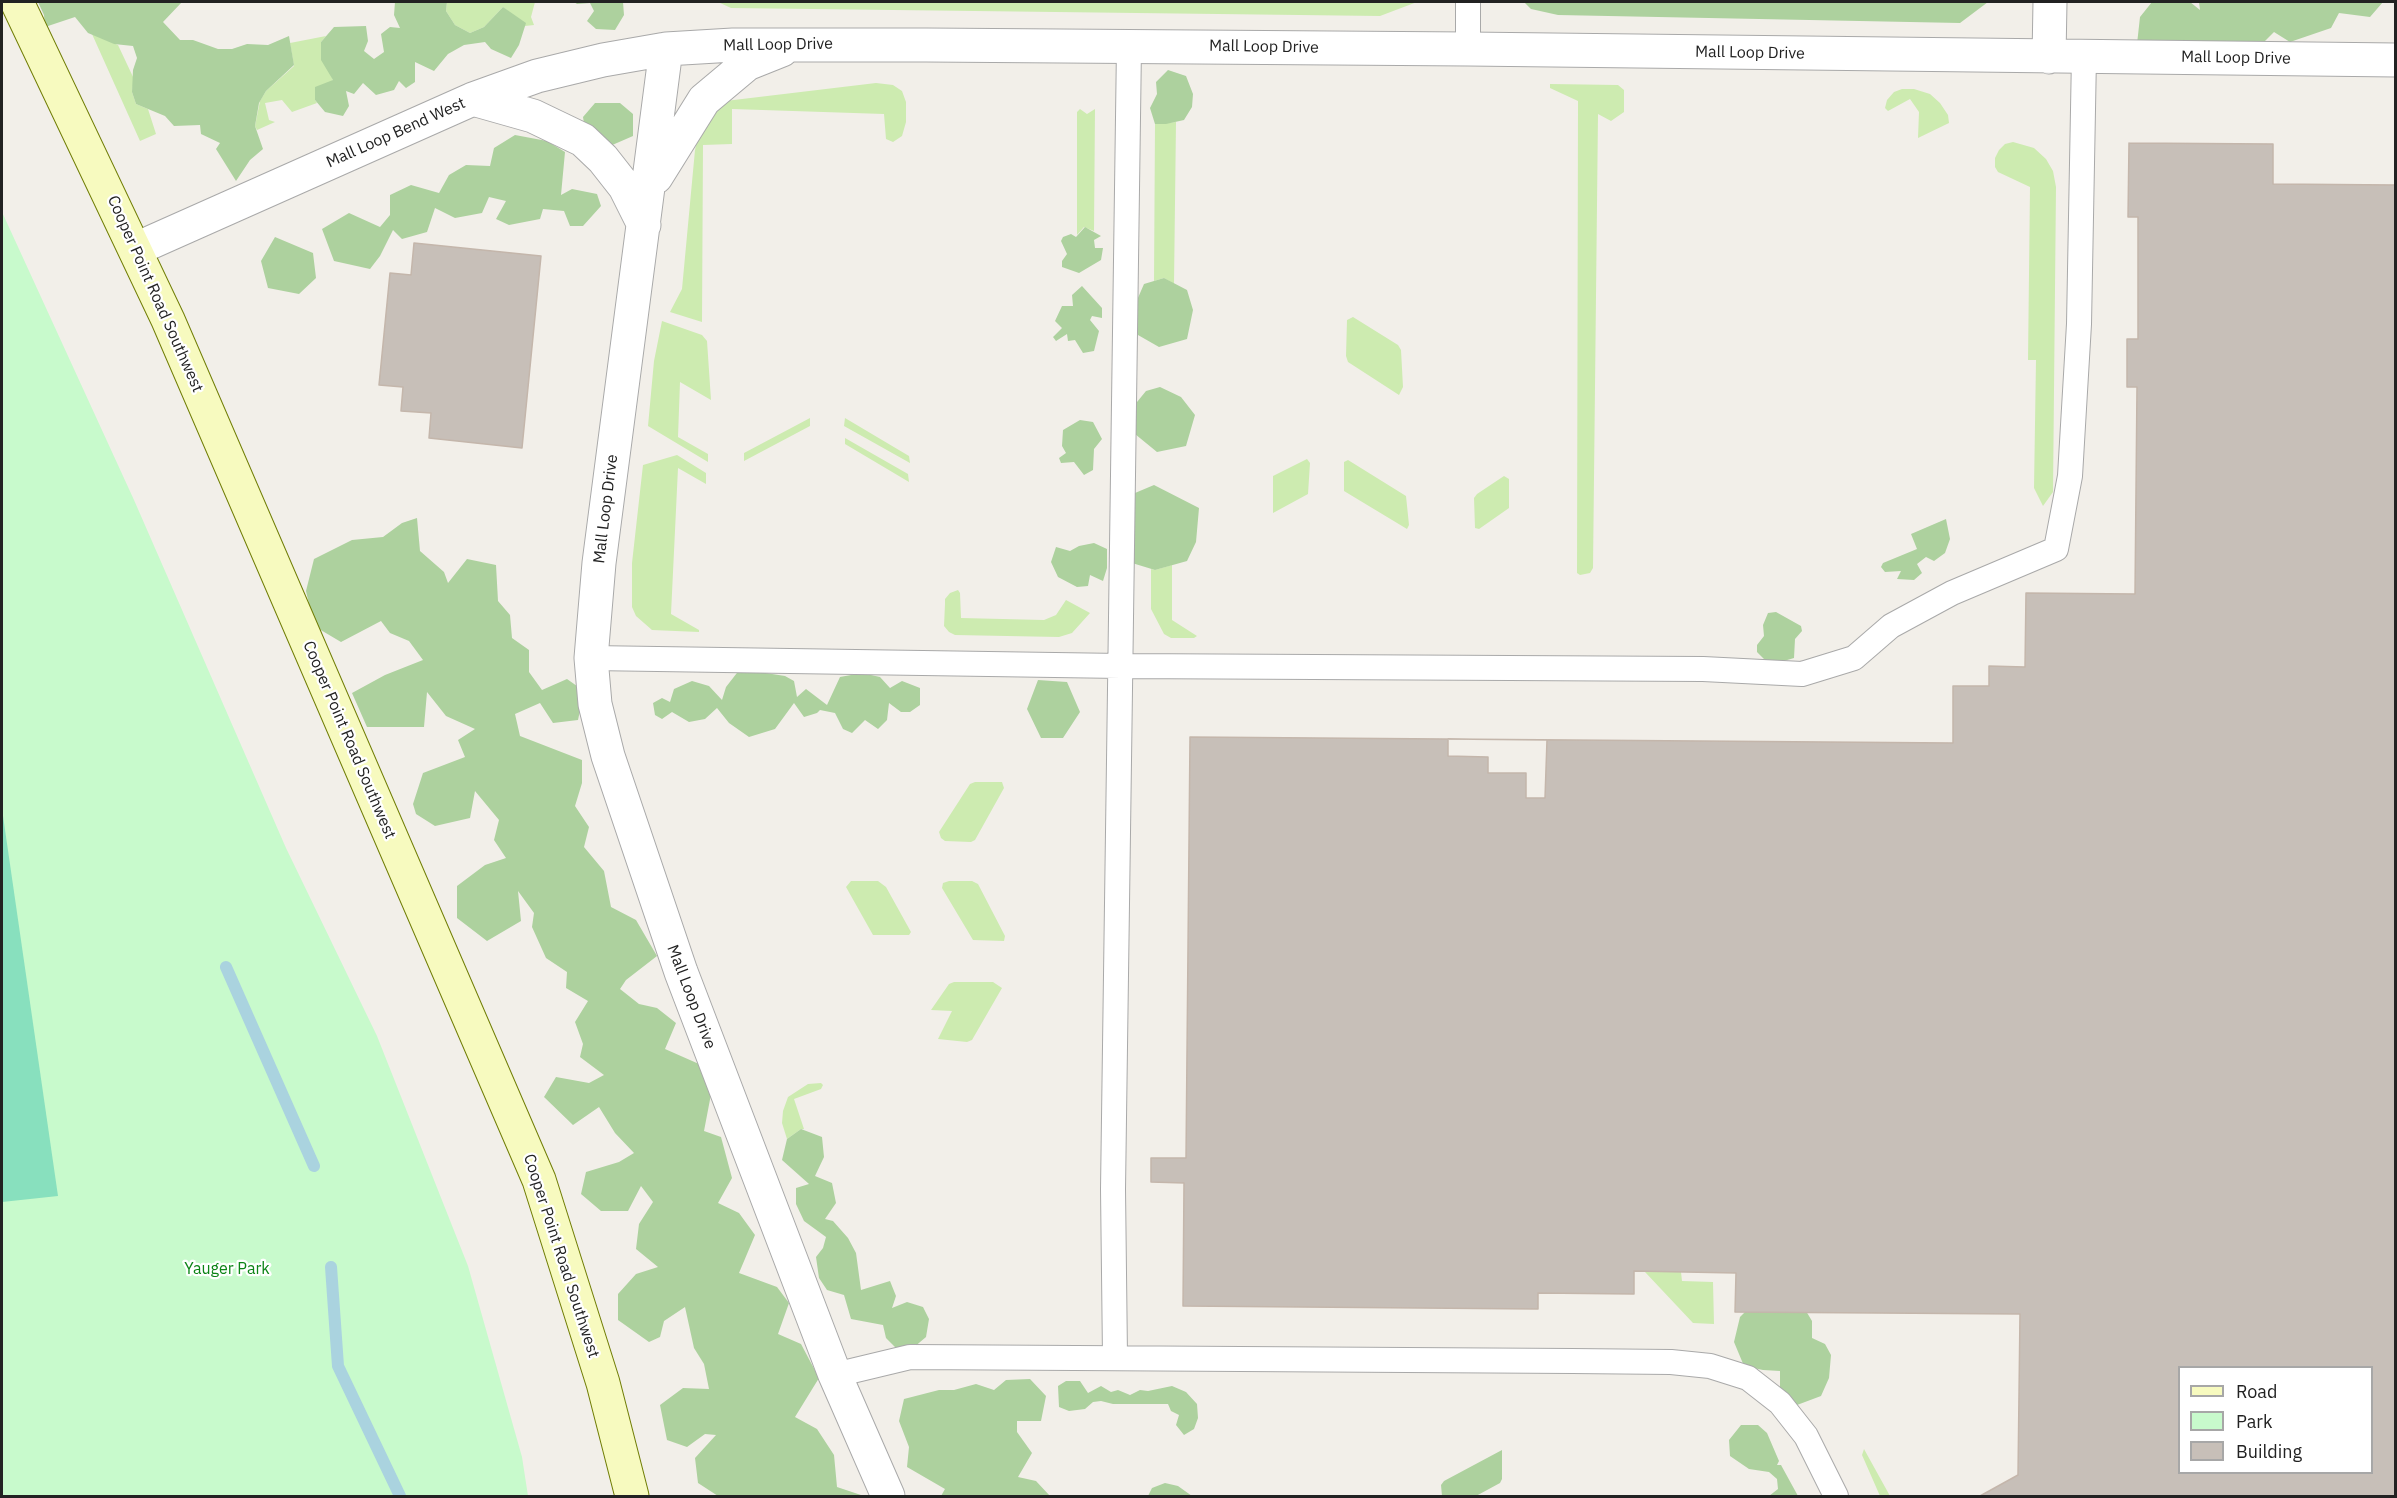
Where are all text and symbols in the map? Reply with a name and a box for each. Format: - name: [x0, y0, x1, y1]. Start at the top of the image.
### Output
- street label: Mall Loop Drive: [723, 34, 833, 56]
- street label: Mall Loop Drive: [1209, 36, 1319, 58]
- street label: Mall Loop Drive: [1695, 42, 1805, 64]
- street label: Mall Loop Drive: [2181, 47, 2291, 69]
- street label: Mall Loop Bend West: [323, 94, 469, 172]
- street label: Cooper Point Road Southwest: [103, 193, 207, 395]
- street label: Mall Loop Drive: [590, 453, 622, 565]
- street label: Cooper Point Road Southwest: [299, 638, 399, 842]
- street label: Mall Loop Drive: [662, 942, 720, 1052]
- street label: Cooper Point Road Southwest: [519, 1152, 603, 1360]
- park label: Yauger Park: [184, 1259, 270, 1279]
- legend: [2178, 1366, 2373, 1474]
- text: Road: [2236, 1380, 2277, 1403]
- text: Park: [2236, 1410, 2272, 1433]
- text: Building: [2236, 1440, 2302, 1463]

